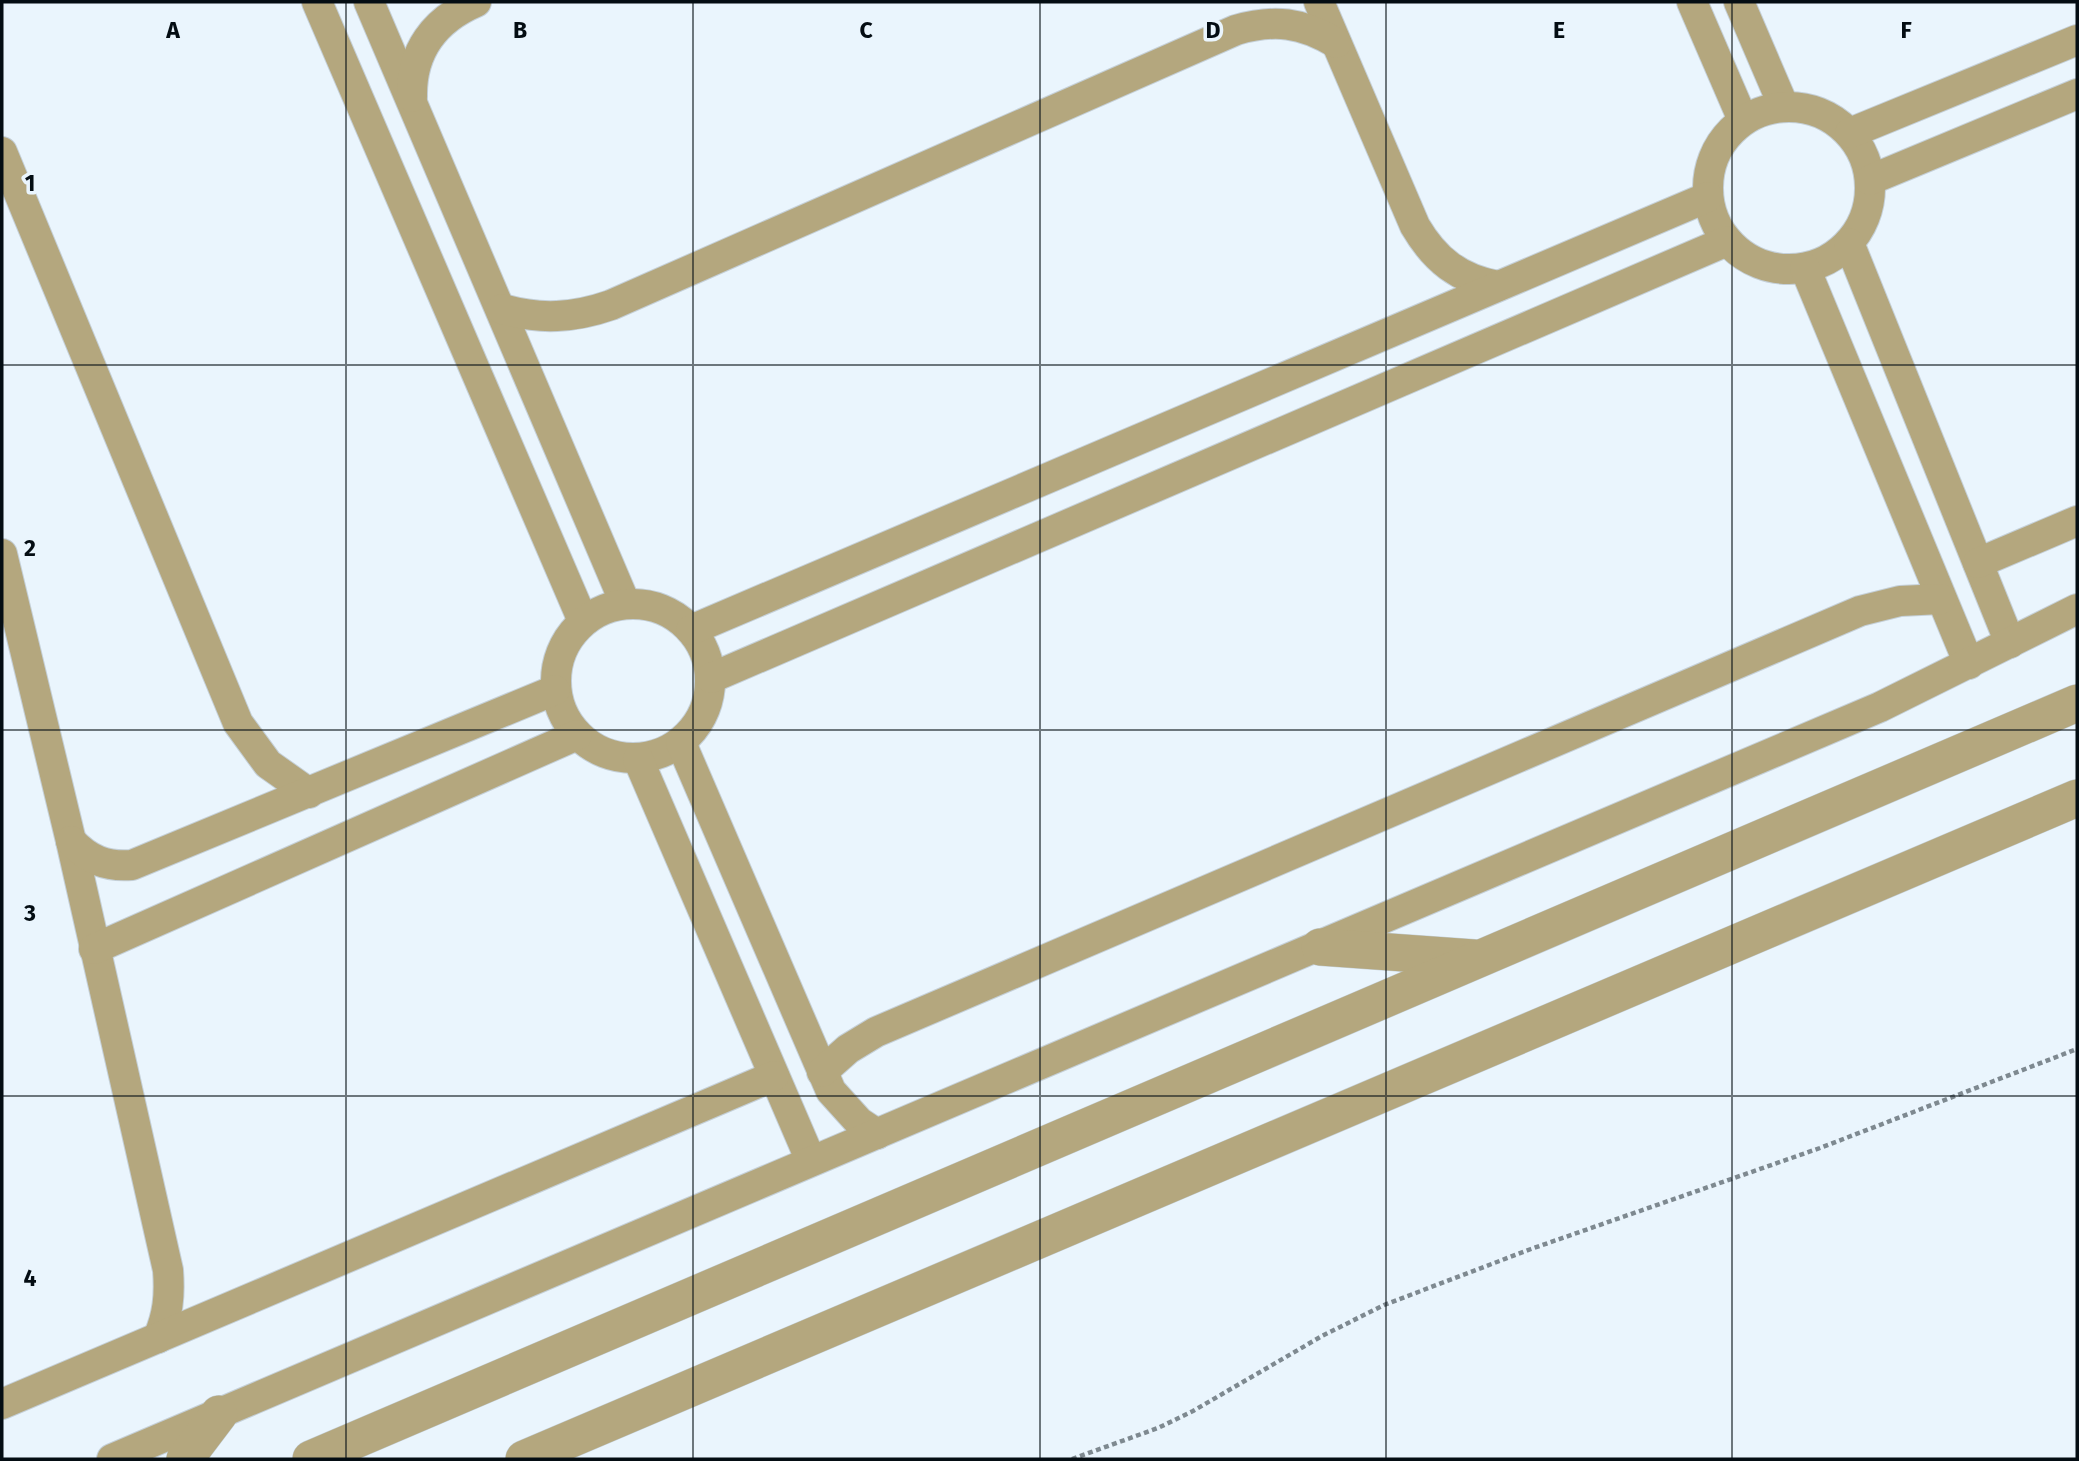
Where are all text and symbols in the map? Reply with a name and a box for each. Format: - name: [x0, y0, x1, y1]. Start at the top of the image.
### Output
- text: A: [165, 16, 180, 44]
- text: B: [513, 16, 527, 44]
- text: C: [859, 16, 873, 44]
- text: D: [1206, 16, 1221, 44]
- text: E: [1553, 16, 1565, 44]
- text: F: [1900, 16, 1912, 44]
- text: 1: [25, 169, 35, 197]
- text: 2: [24, 534, 36, 562]
- text: 3: [23, 899, 36, 927]
- text: 4: [24, 1264, 37, 1292]

